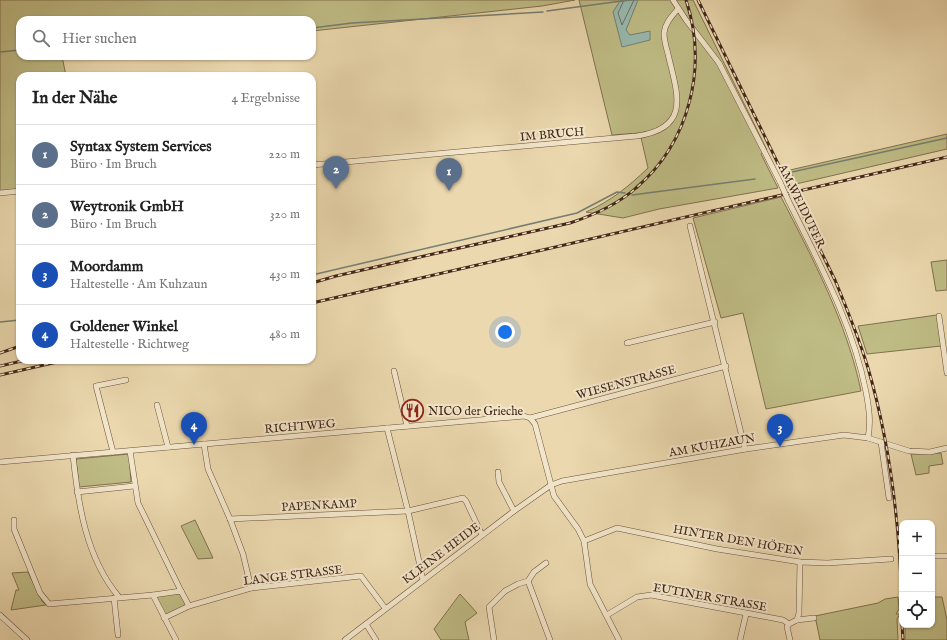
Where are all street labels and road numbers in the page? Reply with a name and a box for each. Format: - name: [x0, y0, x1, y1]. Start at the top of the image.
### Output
- street label: IM BRUCH: [519, 124, 585, 145]
- street label: AM WEIDUFER: [774, 161, 829, 251]
- street label: WIESENSTRASSE: [575, 362, 677, 403]
- street label: RICHTWEG: [264, 416, 337, 437]
- street label: AM KUHZAUN: [667, 430, 757, 461]
- street label: PAPENKAMP: [281, 496, 357, 515]
- street label: KLEINE HEIDE: [399, 519, 483, 588]
- street label: HINTER DEN HÖFEN: [672, 521, 805, 559]
- street label: LANGE STRASSE: [243, 562, 344, 589]
- street label: EUTINER STRASSE: [652, 580, 768, 615]

